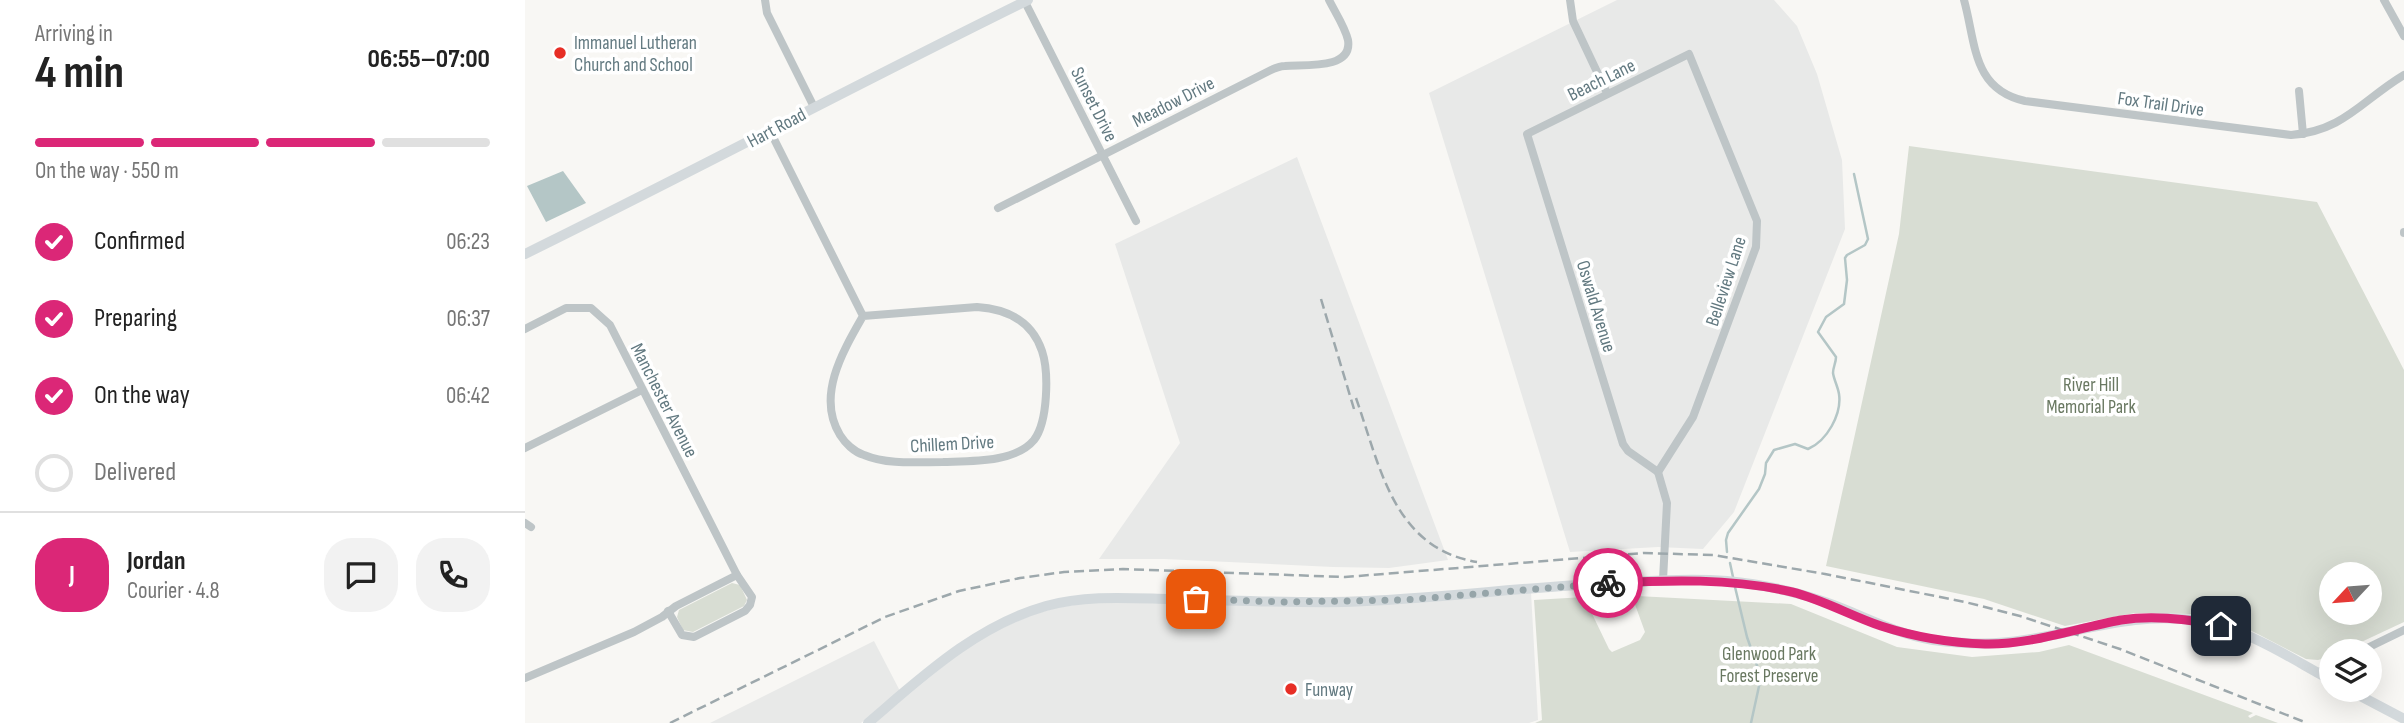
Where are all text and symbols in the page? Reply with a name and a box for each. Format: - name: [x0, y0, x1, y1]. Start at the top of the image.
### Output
- text: Arriving in: [35, 20, 113, 48]
- place label: Immanuel Lutheran Church and School: [574, 32, 697, 77]
- text: 06:55–07:00: [368, 44, 490, 75]
- marker: Immanuel Lutheran Church and School: [552, 45, 568, 61]
- text: 4 min: [35, 46, 124, 101]
- street label: Beach Lane: [1564, 54, 1639, 107]
- street label: Sunset Drive: [1065, 64, 1122, 146]
- street label: Meadow Drive: [1129, 72, 1218, 133]
- street label: Fox Trail Drive: [2116, 87, 2205, 122]
- street label: Hart Road: [743, 103, 810, 153]
- text: On the way · 550 m: [35, 157, 179, 185]
- icon: check: [35, 223, 73, 261]
- text: Confirmed: [94, 226, 185, 257]
- text: 06:23: [446, 228, 490, 256]
- street label: Belleview Lane: [1701, 234, 1752, 329]
- street label: Oswald Avenue: [1571, 258, 1620, 355]
- icon: check: [35, 300, 73, 338]
- text: Preparing: [94, 303, 177, 334]
- text: 06:37: [446, 305, 490, 333]
- street label: Manchester Avenue: [625, 340, 702, 462]
- park label: River Hill Memorial Park: [2046, 374, 2137, 419]
- icon: check: [35, 377, 73, 415]
- text: On the way: [94, 380, 190, 411]
- text: 06:42: [446, 382, 490, 410]
- street label: Chillem Drive: [910, 431, 995, 458]
- text: Delivered: [94, 457, 176, 488]
- button: chat: [324, 538, 398, 612]
- button: phone: [416, 538, 490, 612]
- text: Jordan: [127, 546, 185, 577]
- courier: [1573, 548, 1643, 618]
- text: J: [69, 560, 75, 591]
- north arrow: [2319, 562, 2382, 625]
- map controls: [2319, 562, 2382, 702]
- icon: bike: [1589, 564, 1627, 602]
- pin: [1166, 569, 1226, 629]
- text: Courier · 4.8: [127, 577, 220, 605]
- icon: bag: [1177, 580, 1215, 618]
- pin: [2191, 596, 2251, 656]
- icon: home: [2202, 607, 2240, 645]
- button: layers: [2319, 639, 2382, 702]
- park label: Glenwood Park Forest Preserve: [1720, 643, 1818, 688]
- place label: Funway: [1305, 679, 1354, 702]
- marker: Funway: [1283, 681, 1299, 697]

